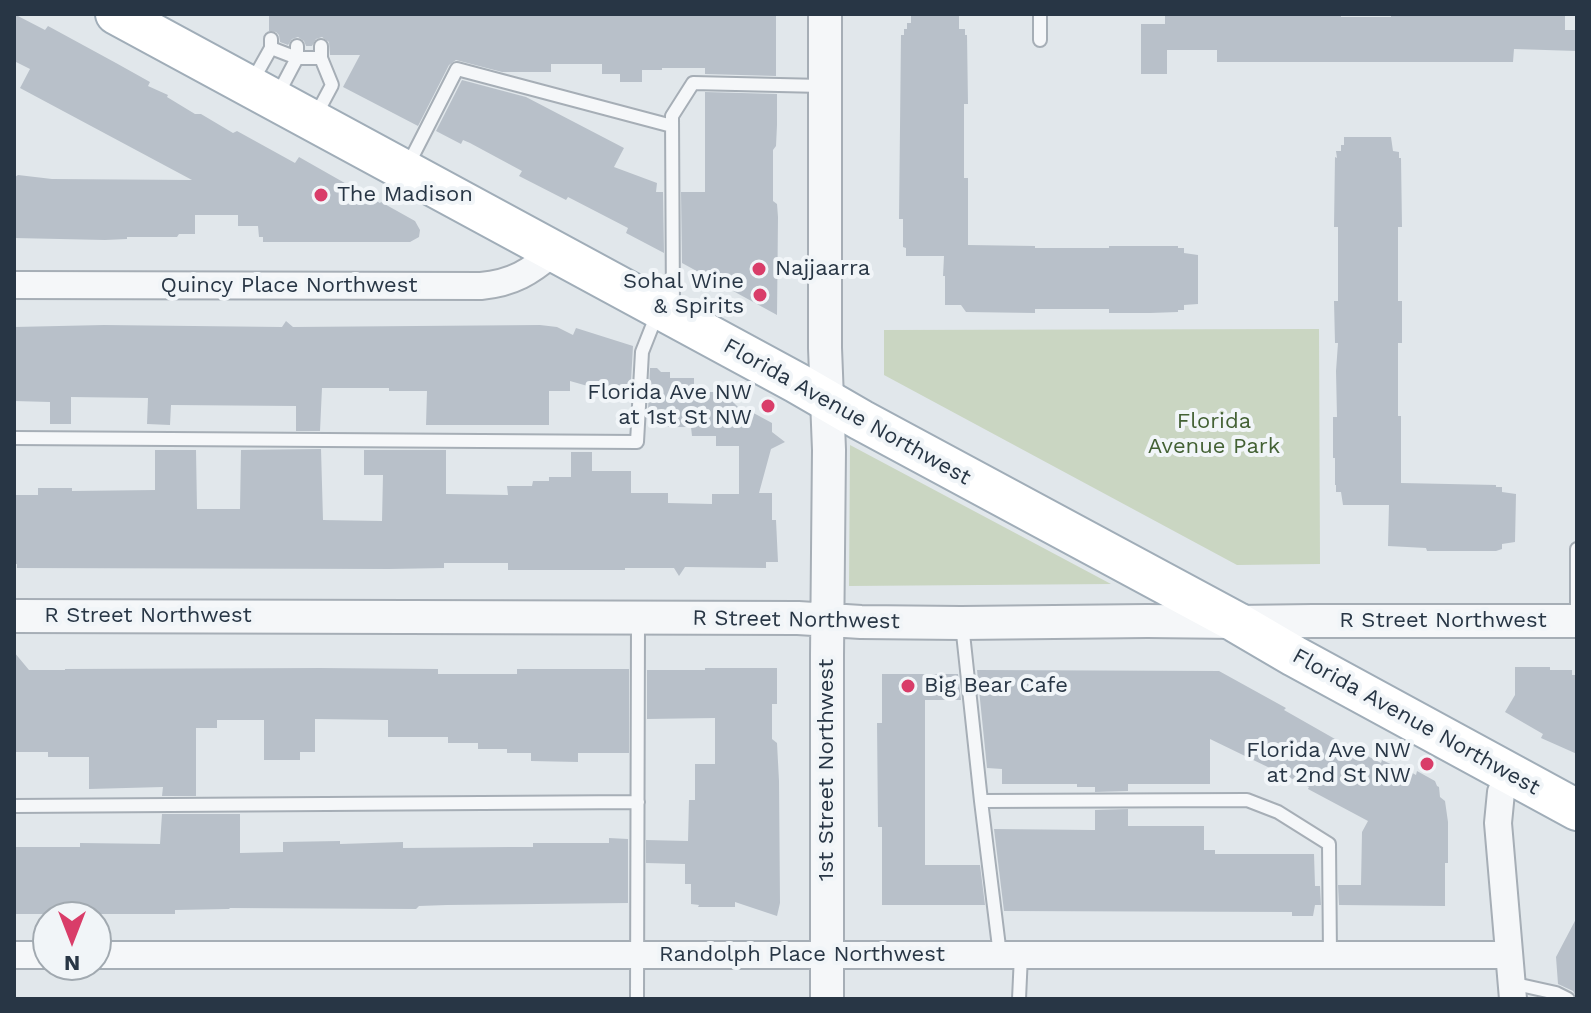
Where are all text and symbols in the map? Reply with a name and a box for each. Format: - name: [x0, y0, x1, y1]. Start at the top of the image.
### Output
- place label: The Madison: [337, 182, 473, 208]
- marker: The Madison: [312, 186, 330, 204]
- place label: Najjaarra: [775, 256, 870, 282]
- marker: Najjaarra: [750, 260, 768, 278]
- place label: Sohal Wine & Spirits: [623, 269, 744, 320]
- street label: Quincy Place Northwest: [160, 273, 418, 299]
- marker: Sohal Wine & Spirits: [751, 286, 769, 304]
- street label: Florida Avenue Northwest: [719, 333, 975, 491]
- place label: Florida Ave NW at 1st St NW: [587, 380, 752, 432]
- marker: Florida Ave NW at 1st St NW: [759, 397, 777, 415]
- park label: Florida Avenue Park: [1148, 409, 1280, 460]
- street label: R Street Northwest: [44, 603, 252, 629]
- street label: R Street Northwest: [692, 605, 900, 635]
- street label: R Street Northwest: [1339, 608, 1547, 634]
- street label: Florida Avenue Northwest: [1288, 643, 1544, 801]
- street label: 1st Street Northwest: [814, 659, 840, 881]
- place label: Big Bear Cafe: [924, 673, 1068, 699]
- marker: Big Bear Cafe: [899, 677, 917, 695]
- place label: Florida Ave NW at 2nd St NW: [1246, 738, 1411, 790]
- marker: Florida Ave NW at 2nd St NW: [1418, 755, 1436, 773]
- north arrow: [32, 901, 112, 981]
- street label: Randolph Place Northwest: [659, 942, 945, 968]
- text: N: [64, 951, 80, 976]

